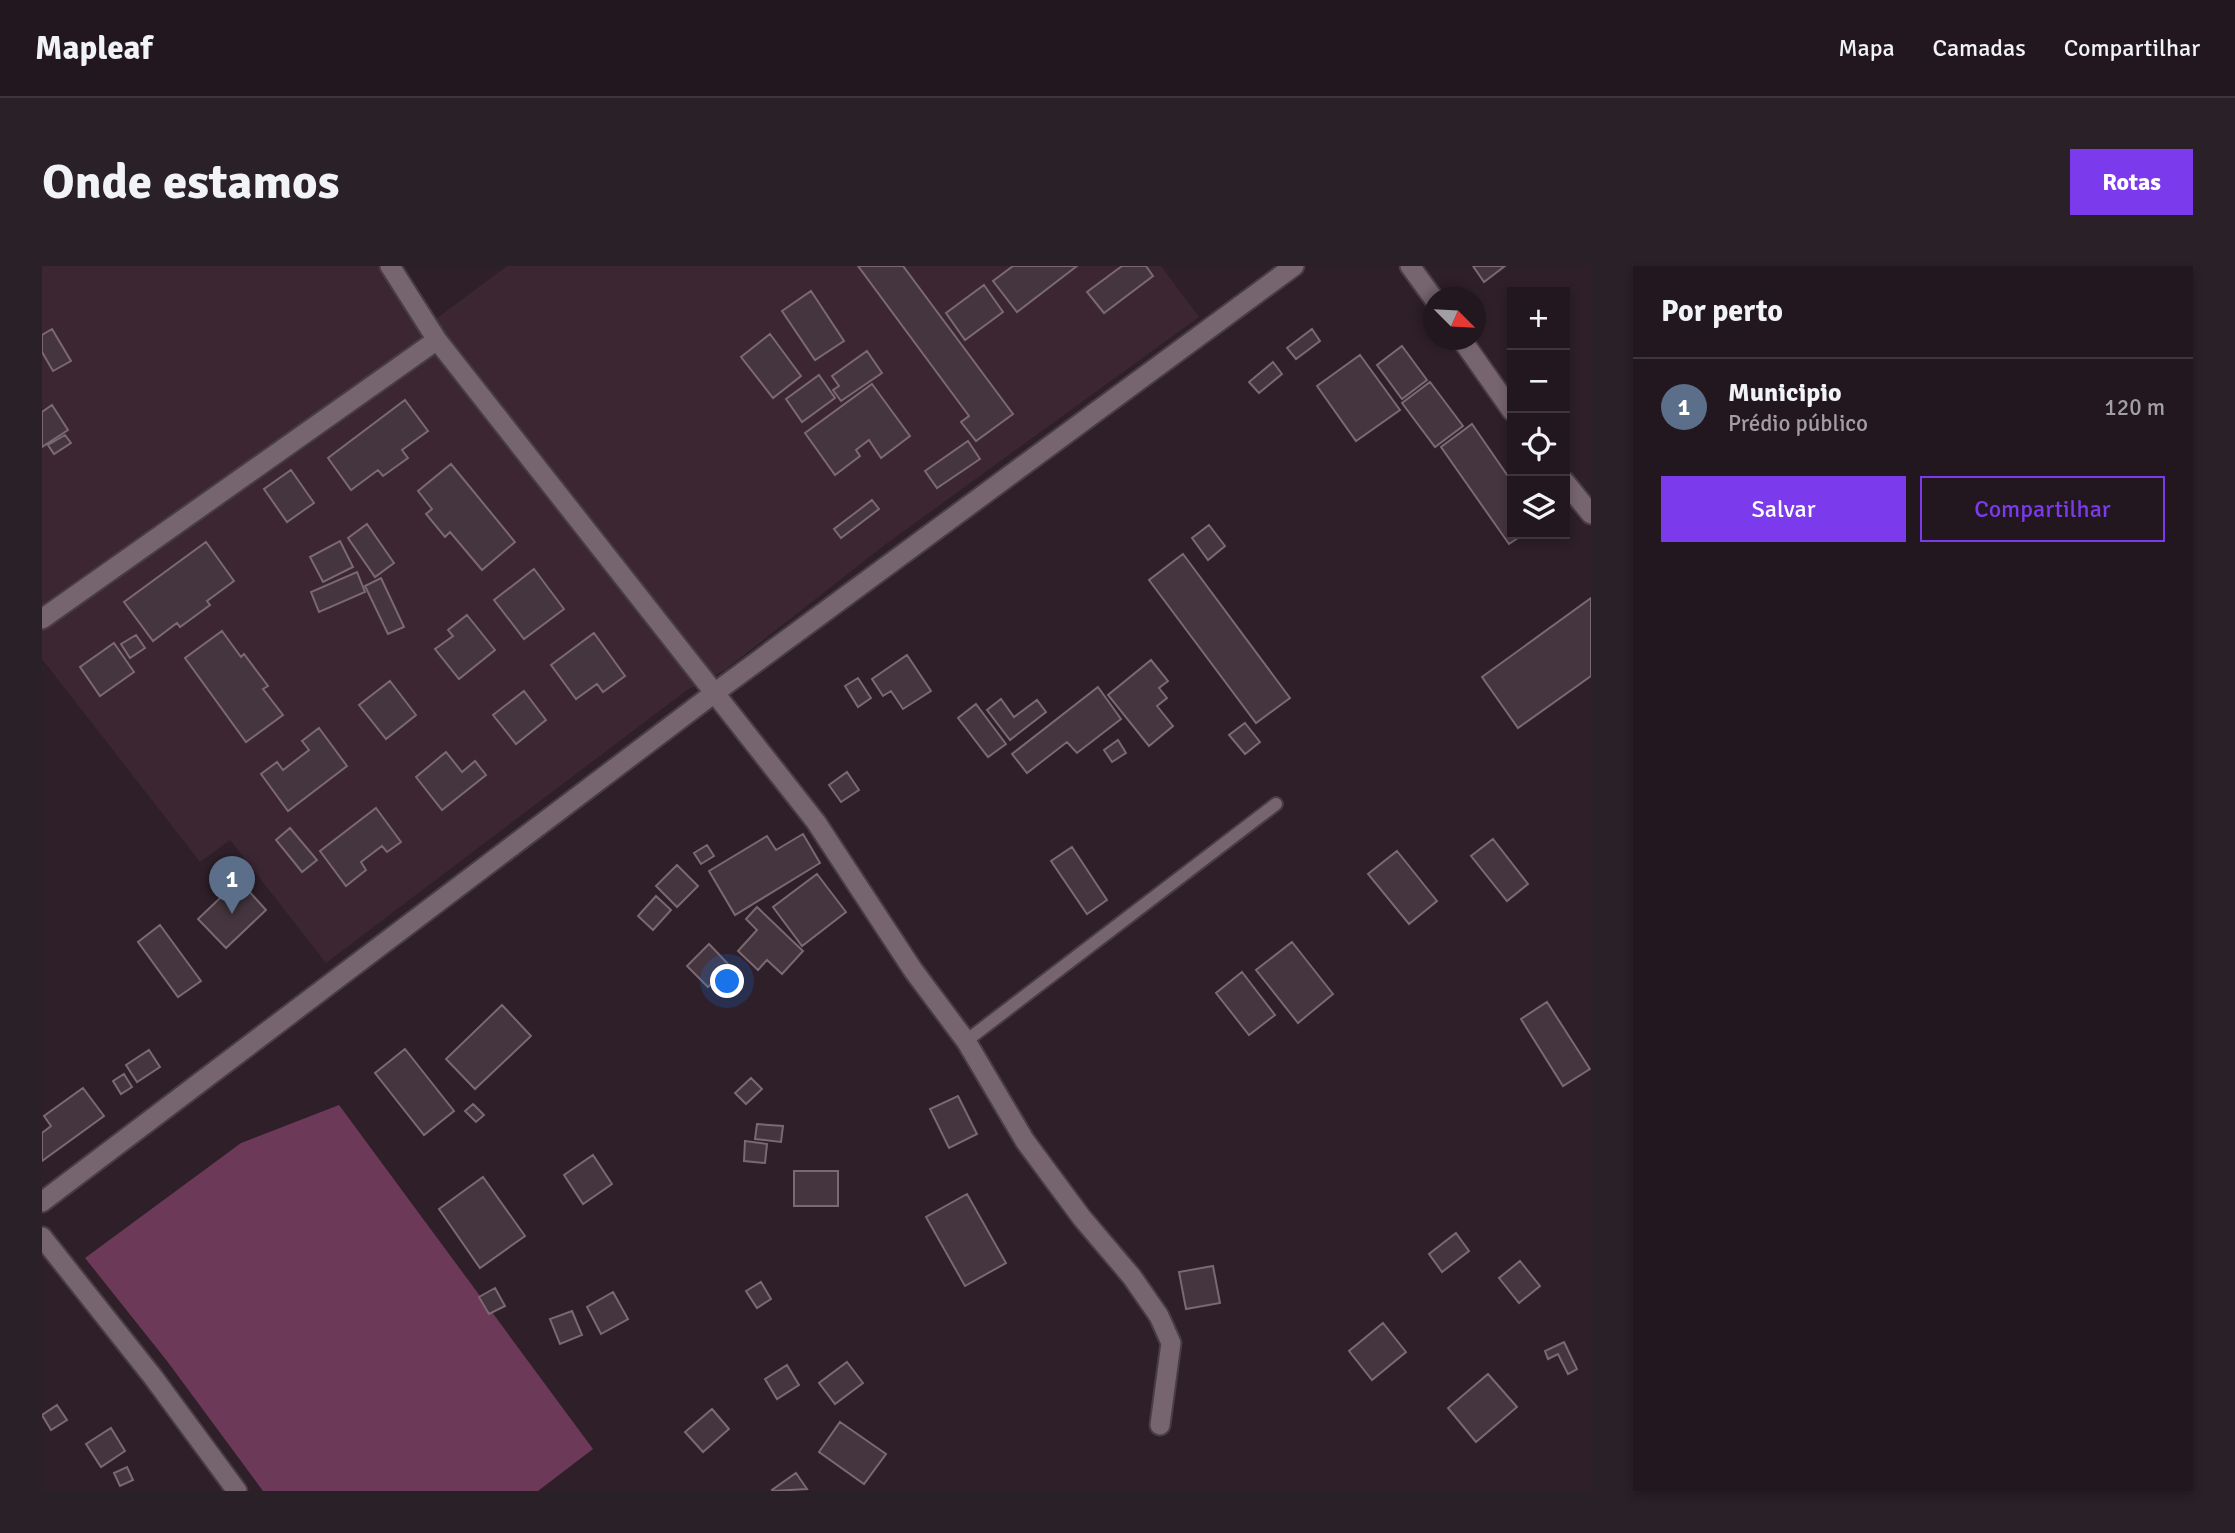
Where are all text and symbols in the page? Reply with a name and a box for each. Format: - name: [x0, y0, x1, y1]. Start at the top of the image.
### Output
- text: Mapleaf: [35, 28, 152, 69]
- text: Mapa: [1838, 33, 1895, 63]
- text: Camadas: [1933, 33, 2026, 63]
- text: Compartilhar: [2064, 33, 2200, 63]
- button: Rotas: [2070, 149, 2193, 215]
- text: Onde estamos: [42, 152, 339, 212]
- north arrow: [1423, 287, 1486, 350]
- map controls: [1507, 287, 1570, 539]
- button: +: [1507, 287, 1570, 350]
- text: Por perto: [1661, 293, 1783, 330]
- button: −: [1507, 350, 1570, 413]
- text: Municipio: [1728, 377, 1842, 409]
- text: 1: [1678, 393, 1690, 422]
- text: 120 m: [2104, 393, 2165, 422]
- text: Prédio público: [1728, 409, 1868, 438]
- button: locate: [1507, 413, 1570, 476]
- button: layers: [1507, 476, 1570, 539]
- button: Salvar: [1661, 476, 1906, 542]
- button: Compartilhar: [1920, 476, 2165, 542]
- pin: 1: [209, 856, 255, 914]
- your location: [710, 964, 744, 998]

